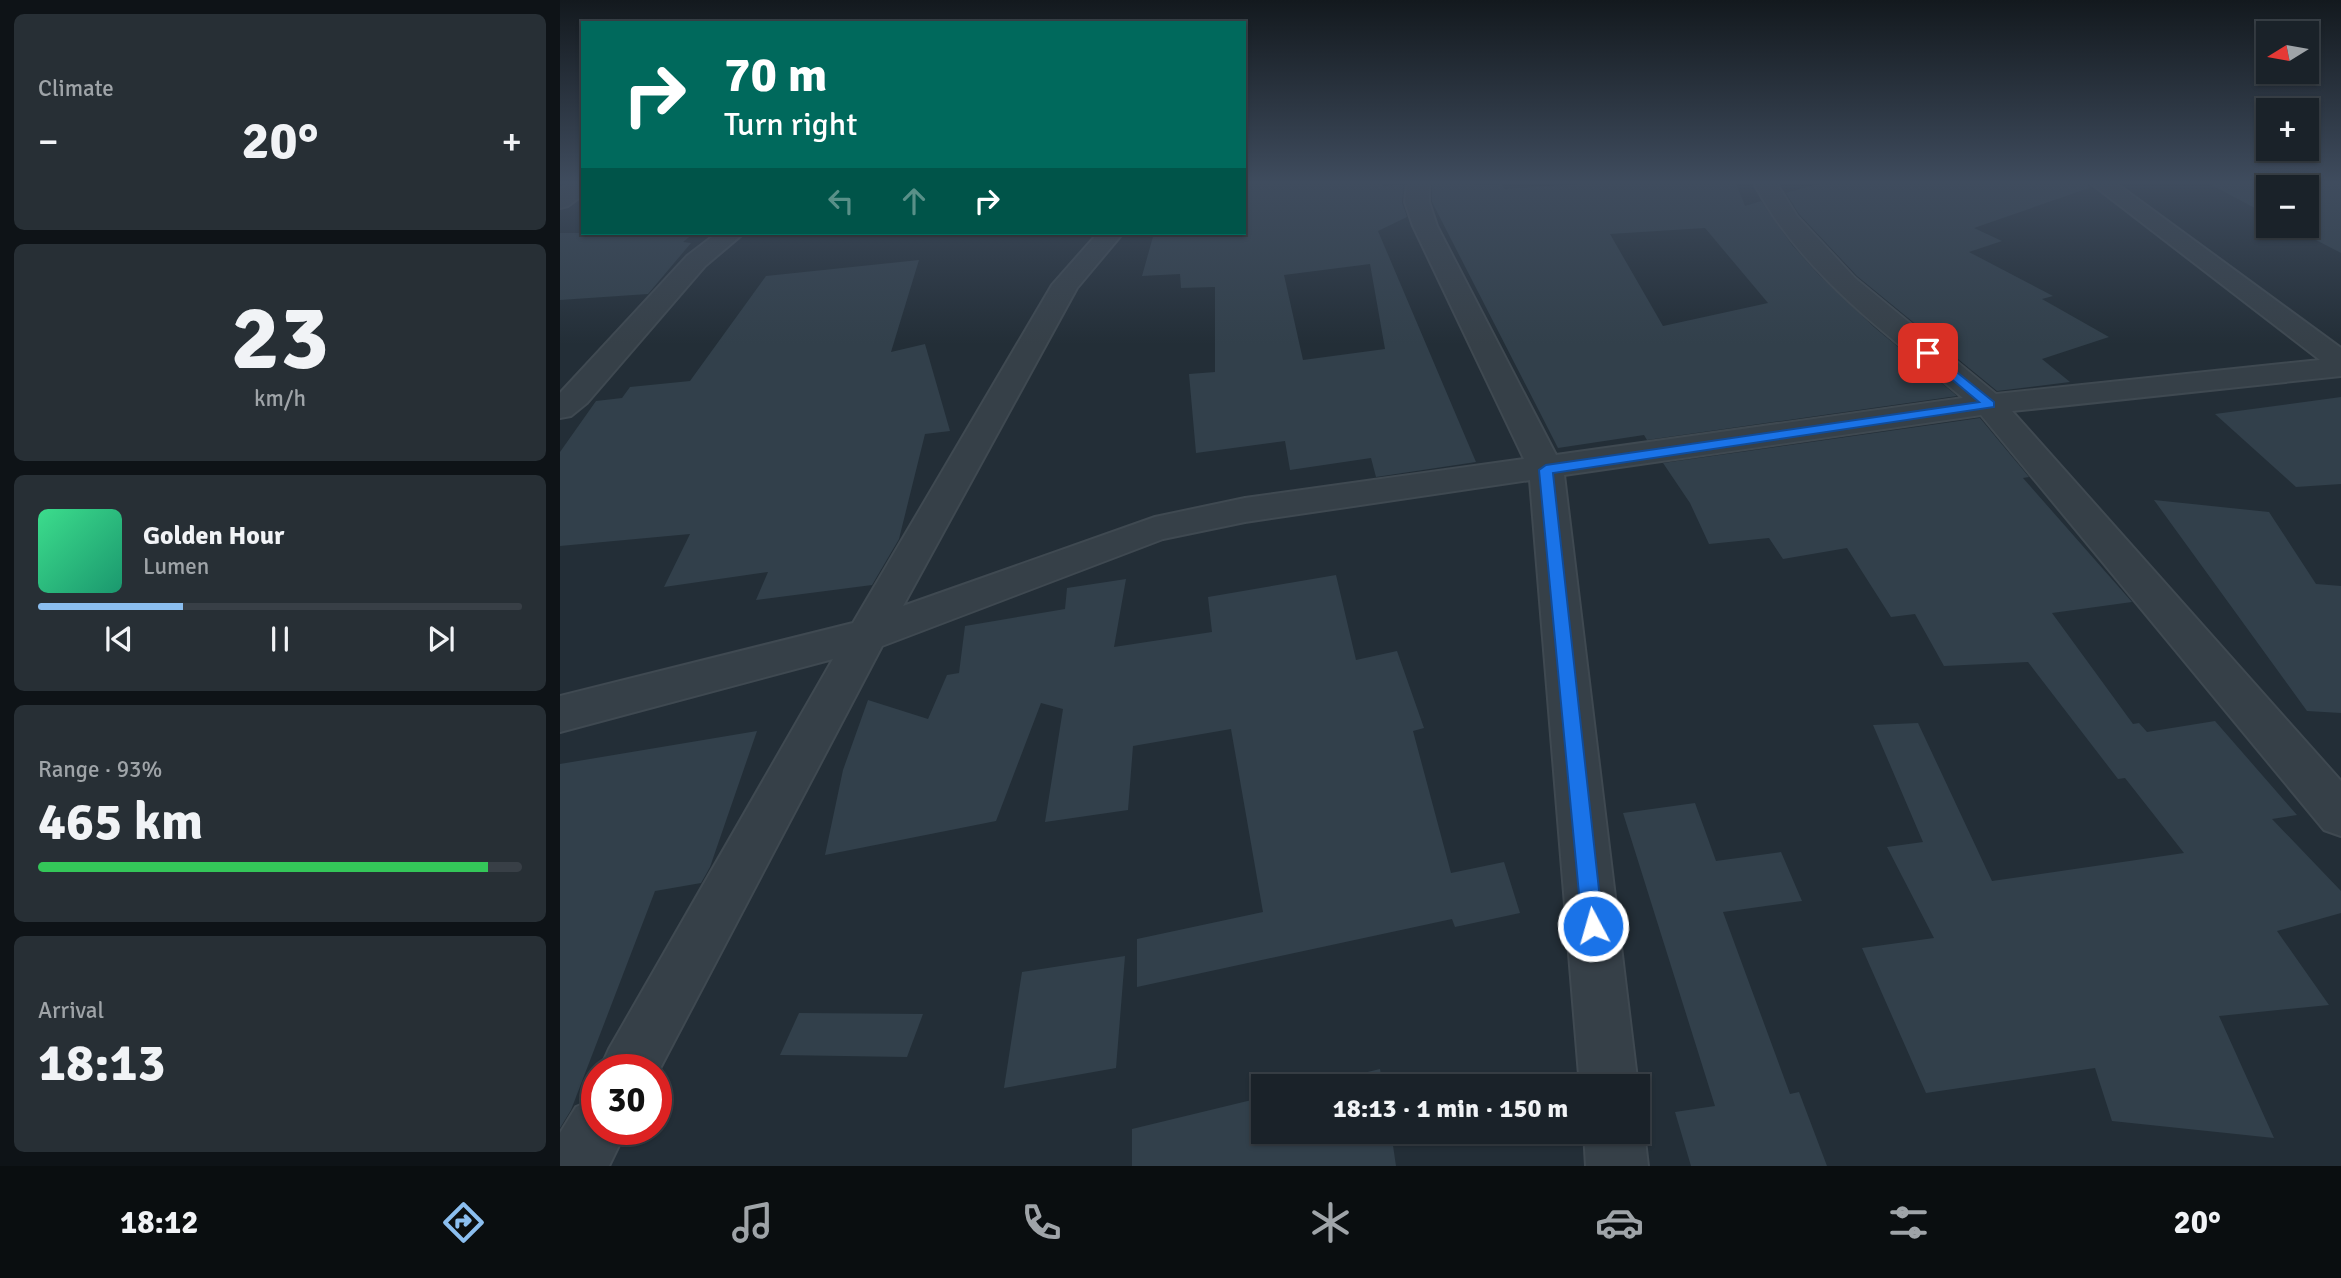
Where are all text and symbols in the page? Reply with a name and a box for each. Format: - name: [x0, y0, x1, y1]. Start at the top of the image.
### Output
- north arrow: [2256, 21, 2319, 84]
- map controls: [2256, 21, 2319, 238]
- text: 70 m: [724, 45, 827, 105]
- icon: right: [609, 49, 700, 140]
- text: Climate: [38, 74, 114, 103]
- button: +: [2256, 98, 2319, 161]
- text: Turn right: [724, 105, 857, 144]
- text: 20°: [242, 109, 318, 173]
- text: −: [38, 118, 59, 165]
- text: +: [501, 118, 522, 165]
- button: −: [2256, 175, 2319, 238]
- icon: left: [822, 182, 860, 220]
- icon: ahead: [895, 182, 933, 220]
- icon: right: [968, 182, 1006, 220]
- text: 23: [231, 282, 329, 395]
- pin: [1898, 323, 1958, 383]
- icon: arrive: [1909, 334, 1947, 372]
- text: km/h: [254, 384, 306, 413]
- text: Golden Hour: [143, 520, 284, 552]
- text: Lumen: [143, 552, 209, 581]
- icon: previous: [100, 620, 138, 658]
- icon: pause: [261, 620, 299, 658]
- icon: next: [422, 620, 460, 658]
- text: Range · 93%: [38, 755, 162, 784]
- text: 465 km: [38, 790, 203, 854]
- position arrow: [1556, 889, 1630, 963]
- text: Arrival: [38, 996, 104, 1025]
- text: 18:13: [38, 1031, 166, 1095]
- speed limit sign: 30: [581, 1054, 672, 1145]
- text: 18:13 · 1 min · 150 m: [1333, 1093, 1568, 1125]
- icon: directions: [439, 1198, 488, 1247]
- icon: music: [728, 1198, 777, 1247]
- icon: phone: [1017, 1198, 1066, 1247]
- icon: climate: [1306, 1198, 1355, 1247]
- icon: car: [1595, 1198, 1644, 1247]
- icon: filters: [1884, 1198, 1933, 1247]
- text: 18:12: [120, 1203, 199, 1242]
- text: 20°: [2173, 1203, 2221, 1242]

